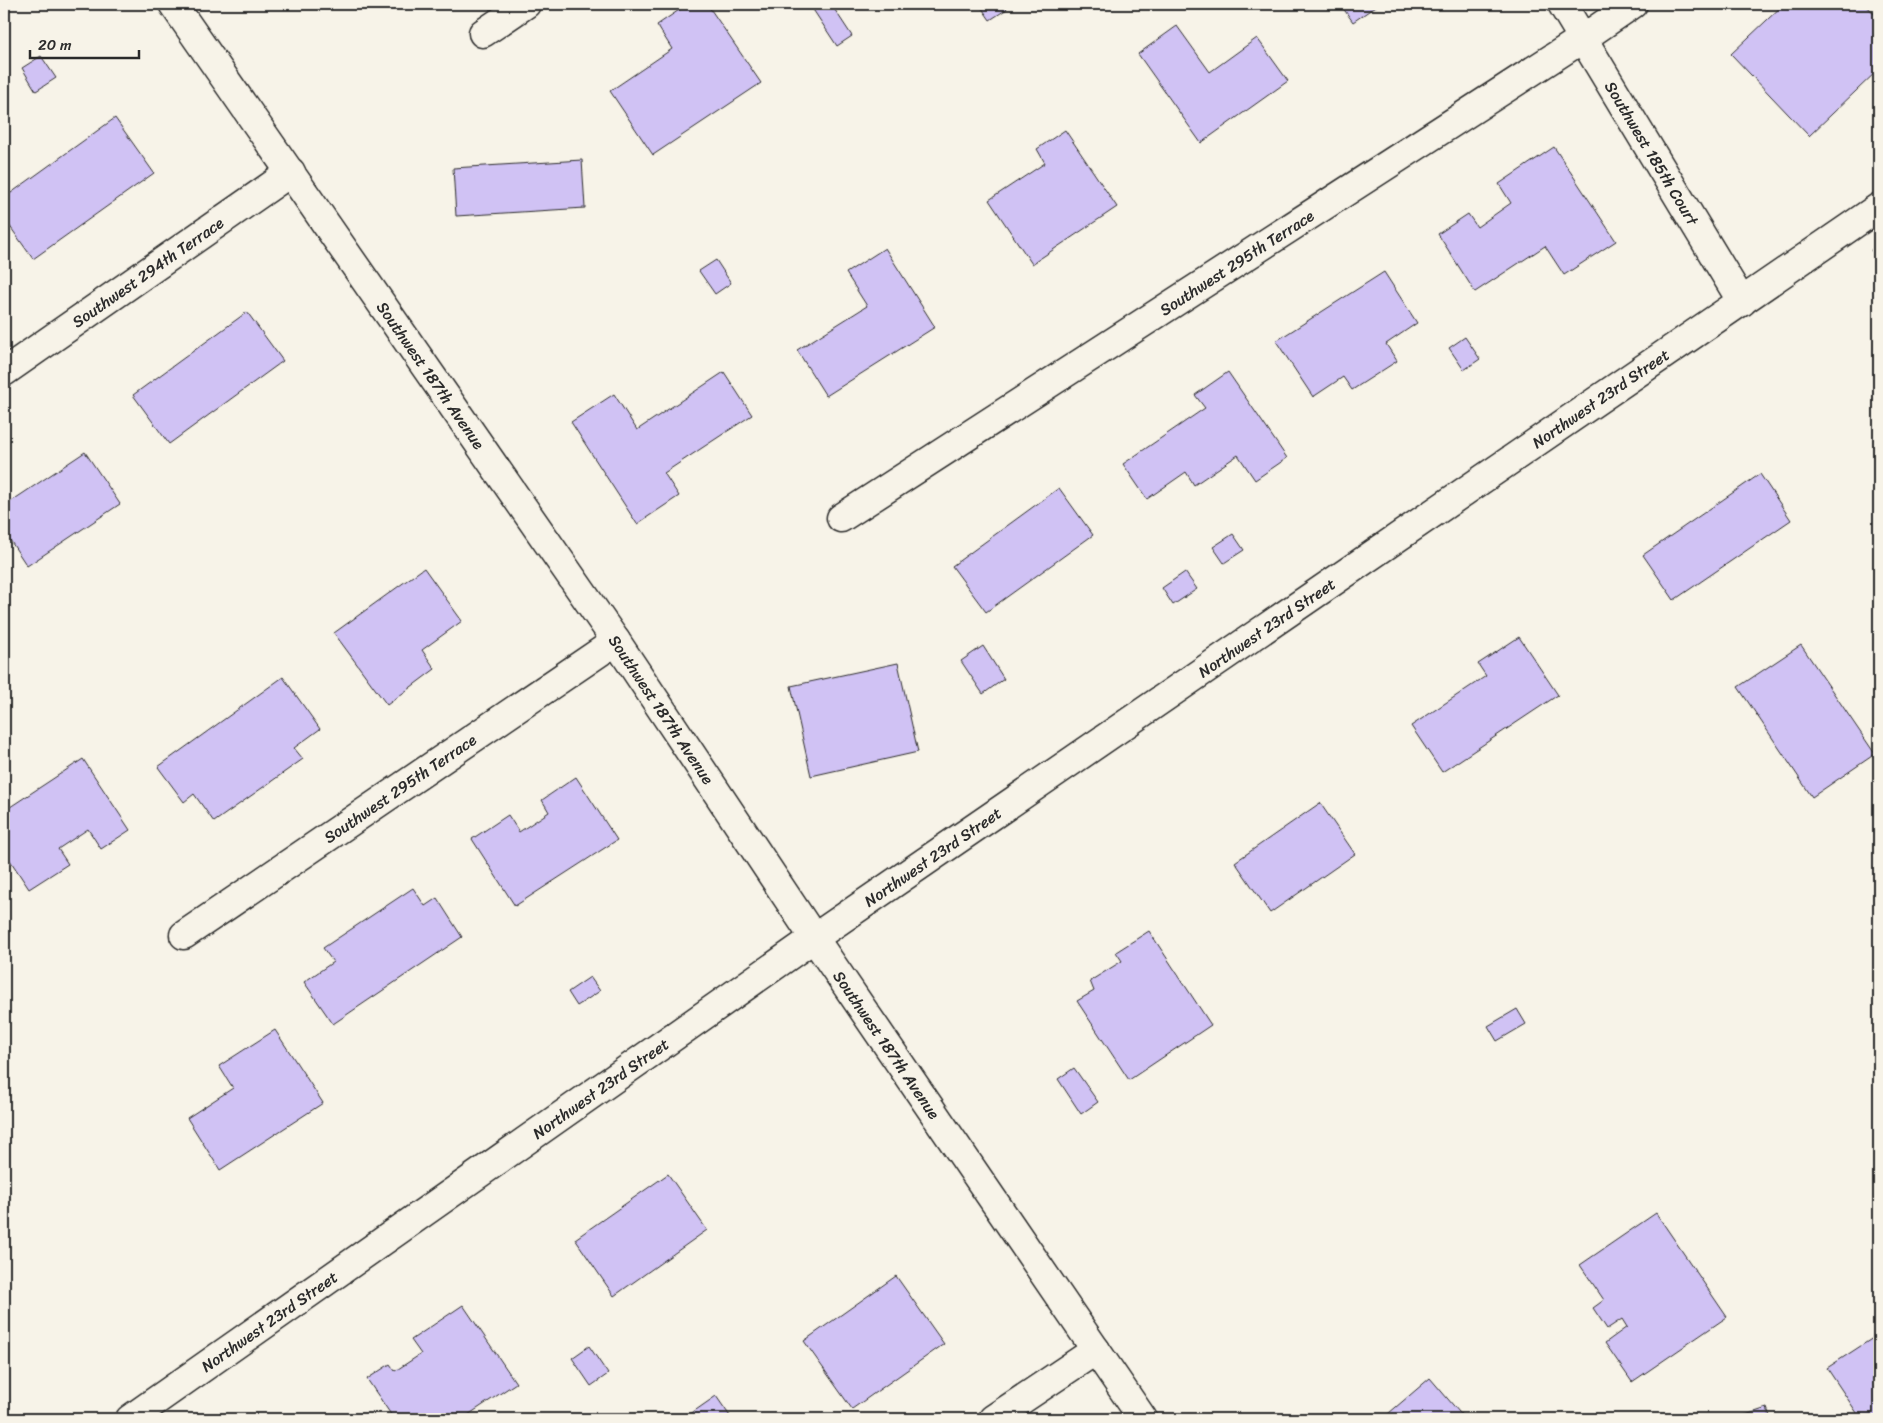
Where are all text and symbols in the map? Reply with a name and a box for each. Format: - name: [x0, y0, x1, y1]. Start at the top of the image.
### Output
- scale bar: [30, 28, 139, 60]
- text: 20 m: [38, 32, 72, 58]
- street label: Southwest 185th Court: [1597, 75, 1707, 232]
- street label: Southwest 295th Terrace: [1153, 202, 1320, 324]
- street label: Southwest 294th Terrace: [66, 209, 230, 336]
- street label: Southwest 187th Avenue: [369, 295, 493, 456]
- street label: Northwest 23rd Street: [1526, 341, 1676, 457]
- street label: Northwest 23rd Street: [1192, 570, 1342, 686]
- street label: Southwest 187th Avenue: [600, 628, 722, 791]
- street label: Southwest 295th Terrace: [318, 726, 483, 851]
- street label: Northwest 23rd Street: [858, 799, 1008, 915]
- street label: Southwest 187th Avenue: [825, 964, 948, 1126]
- street label: Northwest 23rd Street: [526, 1030, 675, 1147]
- street label: Northwest 23rd Street: [195, 1263, 344, 1380]

